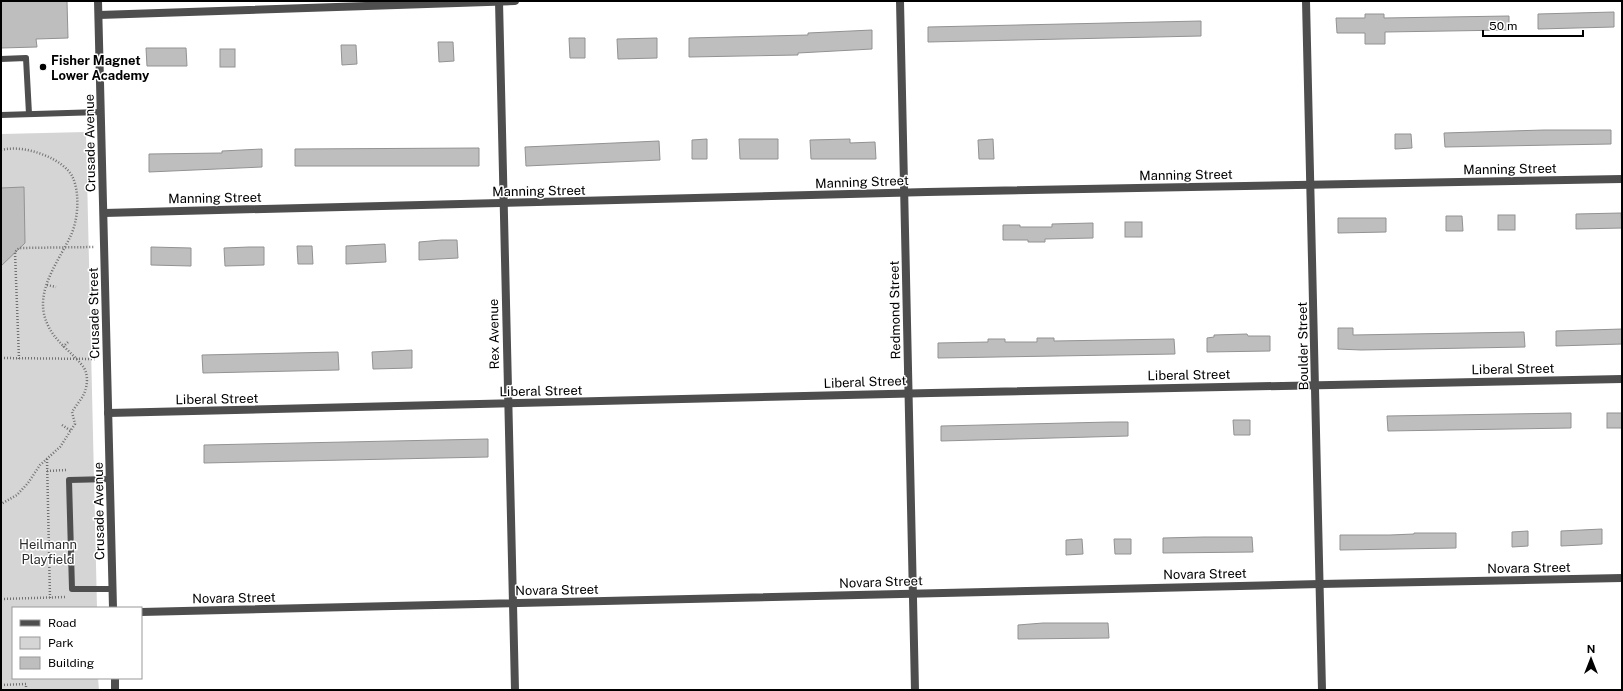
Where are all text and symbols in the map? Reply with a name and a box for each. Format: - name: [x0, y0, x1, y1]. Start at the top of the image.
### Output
- scale bar: [1483, 12, 1583, 38]
- text: 50 m: [1489, 19, 1517, 33]
- place label: Fisher Magnet Lower Academy: [51, 53, 150, 83]
- marker: Fisher Magnet Lower Academy: [38, 62, 48, 72]
- street label: Crusade Avenue: [82, 94, 98, 192]
- street label: Manning Street: [1463, 161, 1557, 177]
- street label: Manning Street: [1139, 167, 1233, 183]
- street label: Manning Street: [815, 173, 909, 191]
- street label: Manning Street: [492, 183, 586, 199]
- street label: Manning Street: [168, 190, 262, 206]
- street label: Redmond Street: [887, 260, 903, 360]
- street label: Crusade Street: [86, 267, 102, 359]
- street label: Rex Avenue: [486, 299, 502, 369]
- street label: Boulder Street: [1295, 302, 1311, 390]
- street label: Liberal Street: [1471, 361, 1555, 377]
- street label: Liberal Street: [1147, 367, 1231, 383]
- street label: Liberal Street: [823, 373, 907, 391]
- street label: Liberal Street: [499, 383, 583, 399]
- street label: Liberal Street: [175, 391, 259, 407]
- street label: Crusade Avenue: [91, 462, 107, 560]
- park label: Heilmann Playfield: [19, 537, 77, 567]
- street label: Novara Street: [1487, 560, 1571, 576]
- street label: Novara Street: [1163, 566, 1247, 582]
- street label: Novara Street: [839, 573, 923, 591]
- street label: Novara Street: [515, 582, 599, 598]
- street label: Novara Street: [192, 590, 276, 606]
- legend: [12, 607, 142, 679]
- text: Road: [48, 616, 76, 630]
- text: Park: [48, 636, 74, 650]
- north arrow: [1571, 639, 1611, 679]
- text: N: [1587, 643, 1595, 655]
- text: Building: [48, 656, 94, 670]

